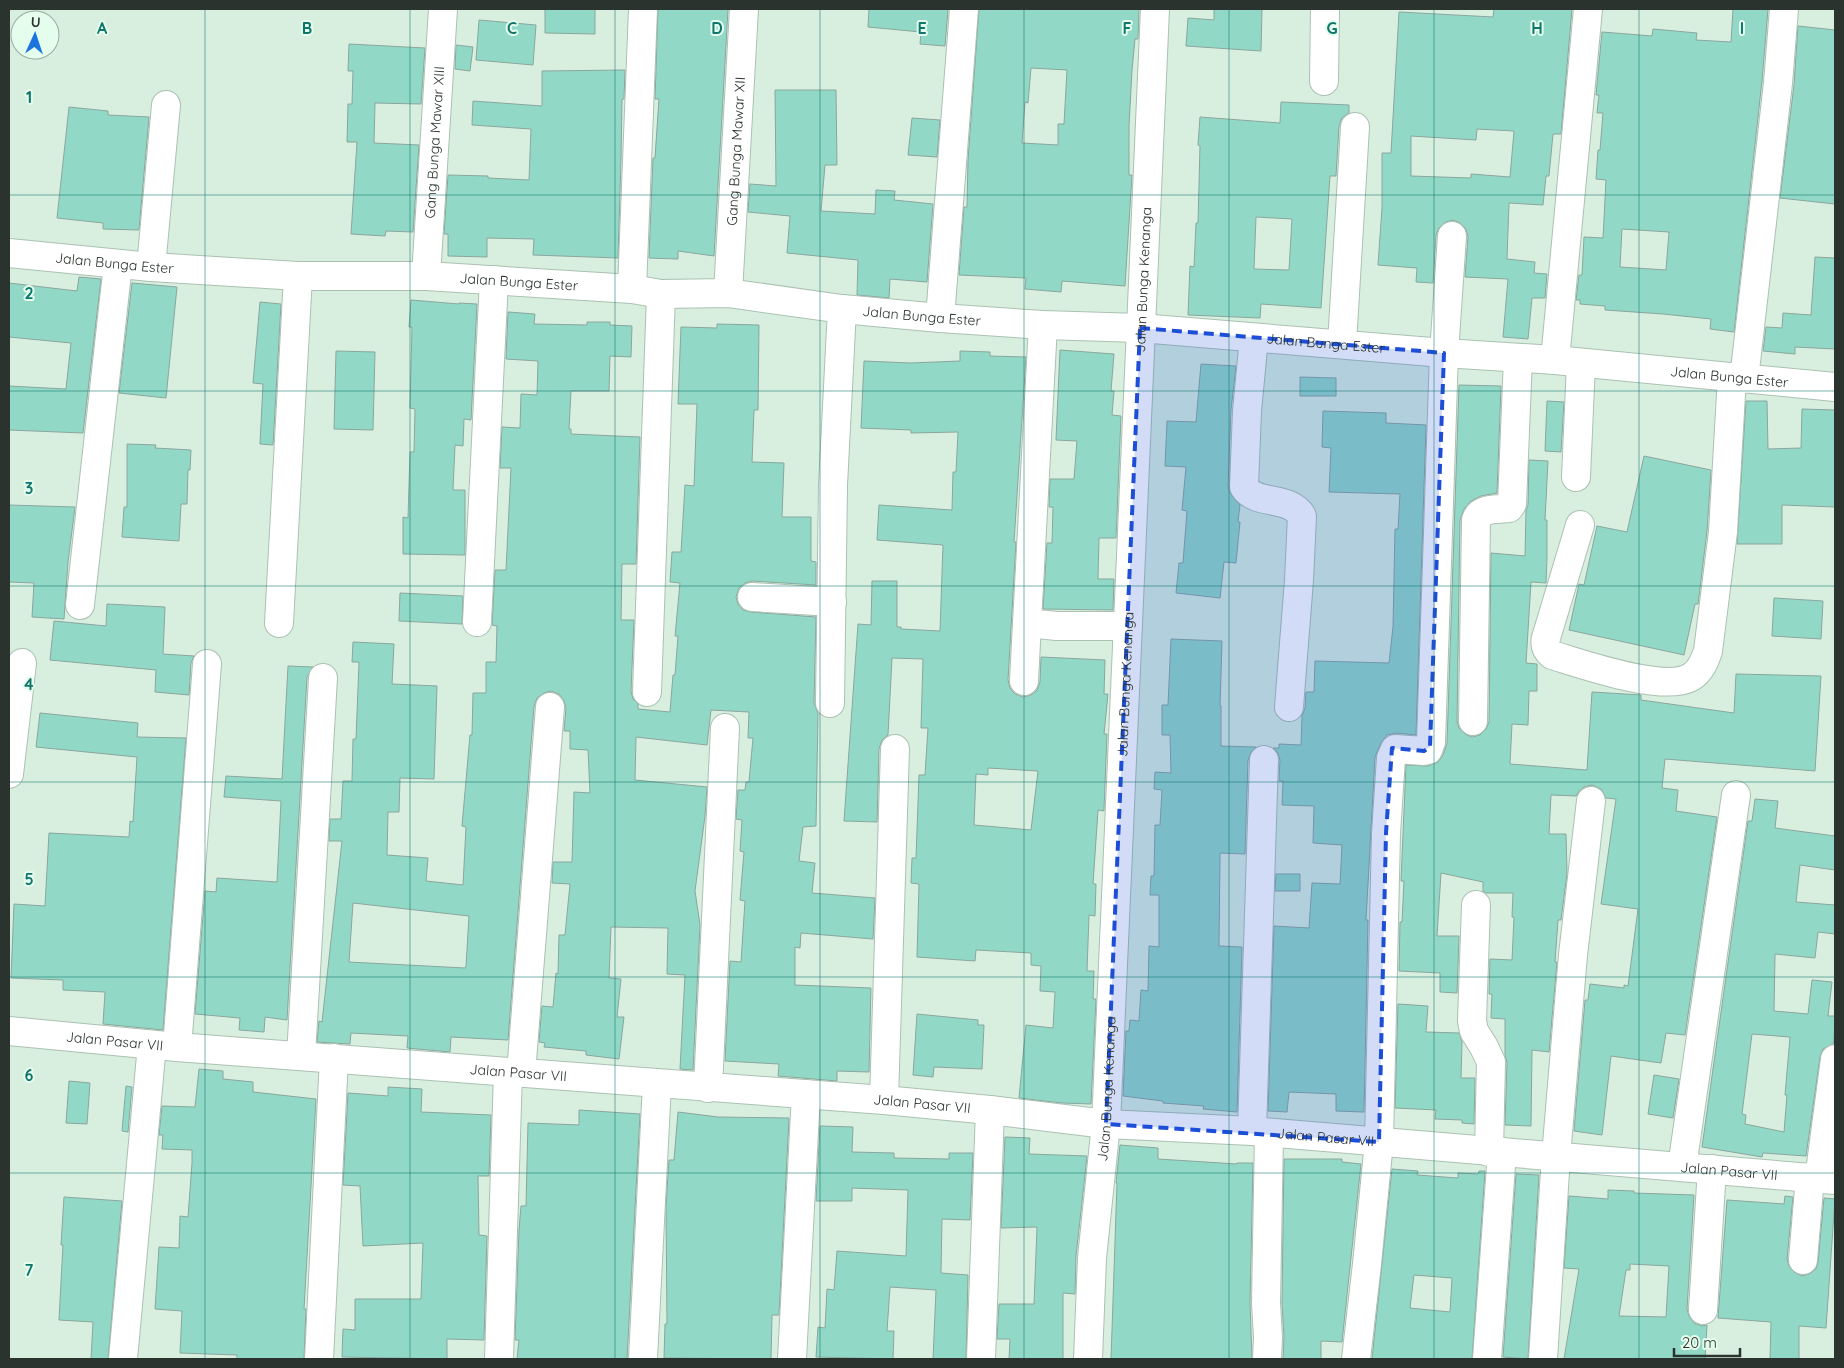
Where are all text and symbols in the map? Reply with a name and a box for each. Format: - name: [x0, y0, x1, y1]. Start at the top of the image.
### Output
- north arrow: [10, 10, 60, 60]
- text: U: [30, 13, 41, 31]
- text: A: [97, 18, 108, 38]
- text: B: [302, 18, 312, 38]
- text: C: [507, 18, 517, 38]
- text: D: [711, 18, 723, 38]
- text: E: [917, 18, 927, 38]
- text: F: [1123, 18, 1132, 38]
- text: G: [1326, 18, 1338, 38]
- text: H: [1531, 18, 1543, 38]
- text: I: [1740, 18, 1744, 38]
- street label: Gang Bunga Mawar XIII: [421, 66, 448, 219]
- street label: Gang Bunga Mawar XII: [723, 76, 749, 226]
- text: 1: [26, 87, 32, 107]
- street label: Jalan Bunga Kenanga: [1131, 207, 1155, 353]
- street label: Jalan Bunga Ester: [54, 249, 175, 277]
- street label: Jalan Bunga Ester: [459, 269, 579, 295]
- text: 2: [24, 283, 34, 303]
- street label: Jalan Bunga Ester: [862, 302, 982, 330]
- street label: Jalan Bunga Ester: [1266, 329, 1386, 357]
- street label: Jalan Bunga Ester: [1669, 362, 1790, 392]
- text: 3: [25, 478, 33, 498]
- street label: Jalan Bunga Kenanga: [1113, 611, 1138, 757]
- text: 4: [24, 674, 34, 694]
- text: 5: [24, 869, 34, 889]
- street label: Jalan Bunga Kenanga: [1093, 1016, 1120, 1162]
- street label: Jalan Pasar VII: [65, 1027, 164, 1055]
- street label: Jalan Pasar VII: [469, 1060, 568, 1085]
- text: 6: [25, 1065, 34, 1085]
- street label: Jalan Pasar VII: [873, 1090, 972, 1117]
- street label: Jalan Pasar VII: [1276, 1124, 1375, 1150]
- street label: Jalan Pasar VII: [1680, 1158, 1778, 1184]
- text: 7: [25, 1260, 34, 1280]
- scale bar: [1674, 1326, 1740, 1358]
- text: 20 m: [1682, 1333, 1717, 1352]

